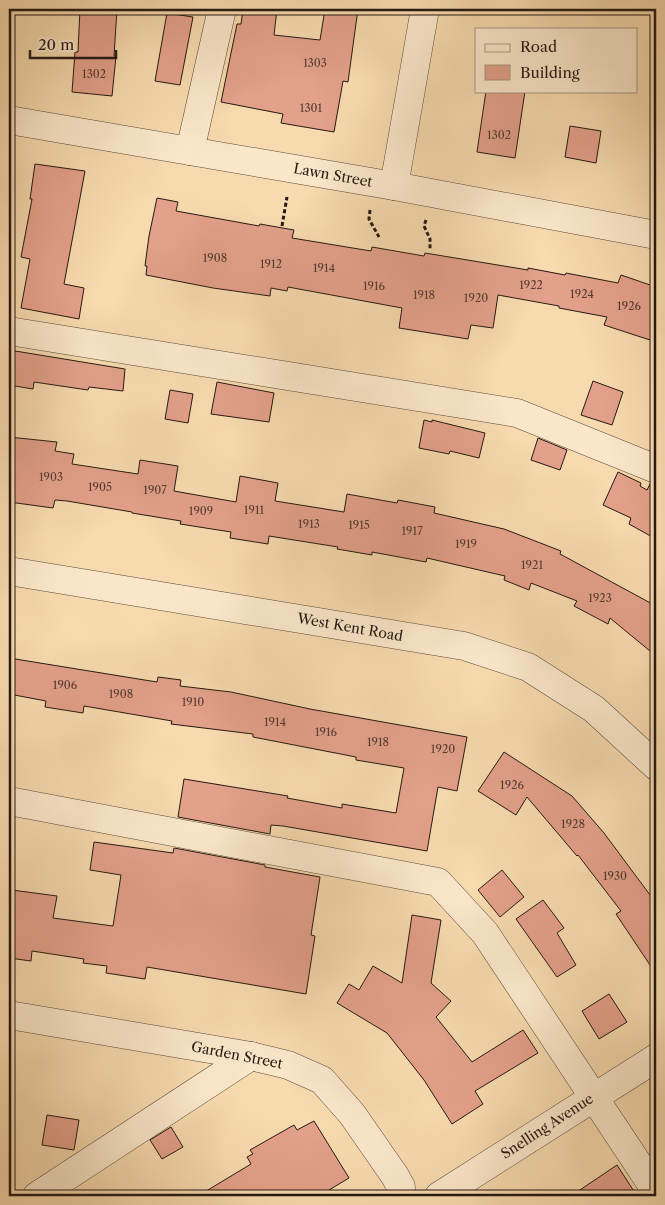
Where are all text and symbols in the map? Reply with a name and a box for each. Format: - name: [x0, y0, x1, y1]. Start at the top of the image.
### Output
- scale bar: [30, 28, 116, 60]
- legend: [475, 28, 638, 92]
- text: 20 m: [38, 35, 74, 54]
- text: Road: [520, 37, 557, 56]
- house number: 1303: [303, 56, 327, 70]
- text: Building: [520, 63, 580, 82]
- house number: 1302: [82, 67, 106, 81]
- house number: 1301: [300, 101, 323, 115]
- house number: 1302: [487, 128, 511, 142]
- street label: Lawn Street: [292, 159, 374, 191]
- house number: 1908: [203, 251, 227, 265]
- house number: 1912: [260, 257, 282, 271]
- house number: 1914: [313, 261, 335, 275]
- house number: 1922: [519, 278, 543, 292]
- house number: 1916: [363, 279, 386, 293]
- house number: 1924: [570, 287, 594, 301]
- house number: 1918: [413, 288, 435, 302]
- house number: 1920: [464, 291, 488, 305]
- house number: 1926: [617, 299, 641, 313]
- house number: 1903: [39, 470, 63, 484]
- house number: 1905: [88, 480, 112, 494]
- house number: 1907: [143, 483, 167, 497]
- house number: 1911: [244, 503, 265, 517]
- house number: 1909: [189, 504, 213, 518]
- house number: 1913: [298, 517, 320, 531]
- house number: 1915: [348, 518, 370, 532]
- house number: 1917: [401, 524, 423, 538]
- house number: 1919: [455, 537, 477, 551]
- house number: 1921: [521, 558, 543, 572]
- house number: 1923: [588, 591, 612, 605]
- street label: West Kent Road: [295, 609, 405, 645]
- house number: 1906: [53, 678, 78, 692]
- house number: 1908: [109, 687, 133, 701]
- house number: 1910: [182, 695, 204, 709]
- house number: 1914: [264, 715, 286, 729]
- house number: 1916: [315, 725, 338, 739]
- house number: 1918: [367, 735, 389, 749]
- house number: 1920: [431, 742, 455, 756]
- house number: 1926: [500, 778, 524, 792]
- house number: 1928: [561, 817, 585, 831]
- house number: 1930: [603, 869, 627, 883]
- street label: Garden Street: [190, 1037, 284, 1073]
- street label: Snelling Avenue: [497, 1089, 597, 1163]

